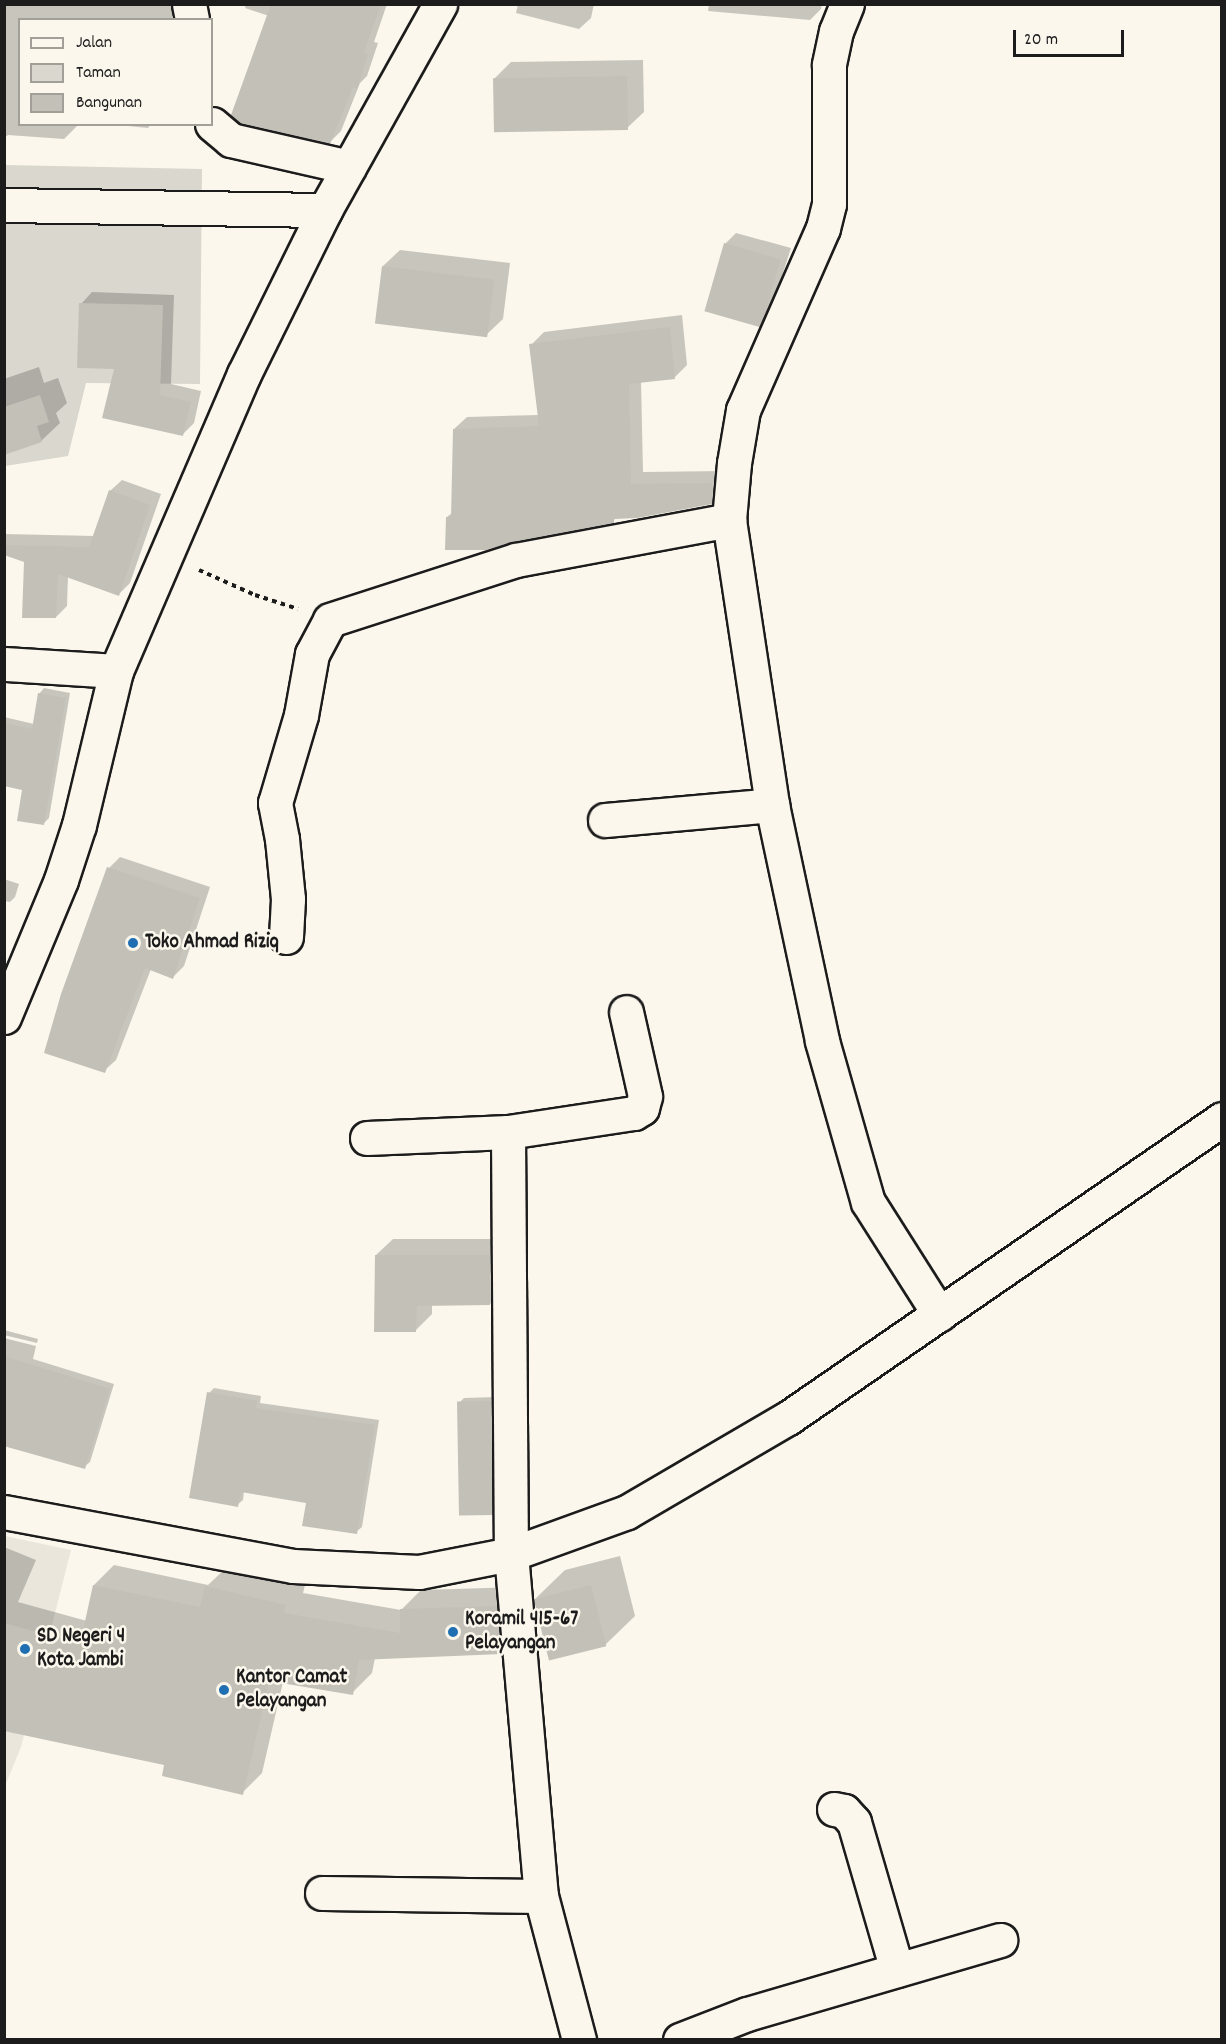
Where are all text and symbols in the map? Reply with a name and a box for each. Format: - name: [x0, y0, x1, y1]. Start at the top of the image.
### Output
- legend: [18, 18, 213, 126]
- scale bar: [1016, 18, 1127, 56]
- text: 20 m: [1024, 28, 1058, 53]
- text: Jalan: [76, 31, 112, 56]
- text: Taman: [76, 61, 121, 86]
- text: Bangunan: [76, 91, 142, 116]
- place label: Toko Ahmad Riziq: [145, 930, 279, 956]
- marker: Toko Ahmad Riziq: [126, 936, 140, 950]
- place label: Koramil 415-67 Pelayangan: [465, 1607, 578, 1657]
- place label: SD Negeri 4 Kota Jambi: [37, 1624, 125, 1674]
- marker: Koramil 415-67 Pelayangan: [446, 1625, 460, 1639]
- marker: SD Negeri 4 Kota Jambi: [18, 1642, 32, 1656]
- place label: Kantor Camat Pelayangan: [236, 1665, 347, 1715]
- marker: Kantor Camat Pelayangan: [217, 1683, 231, 1697]

